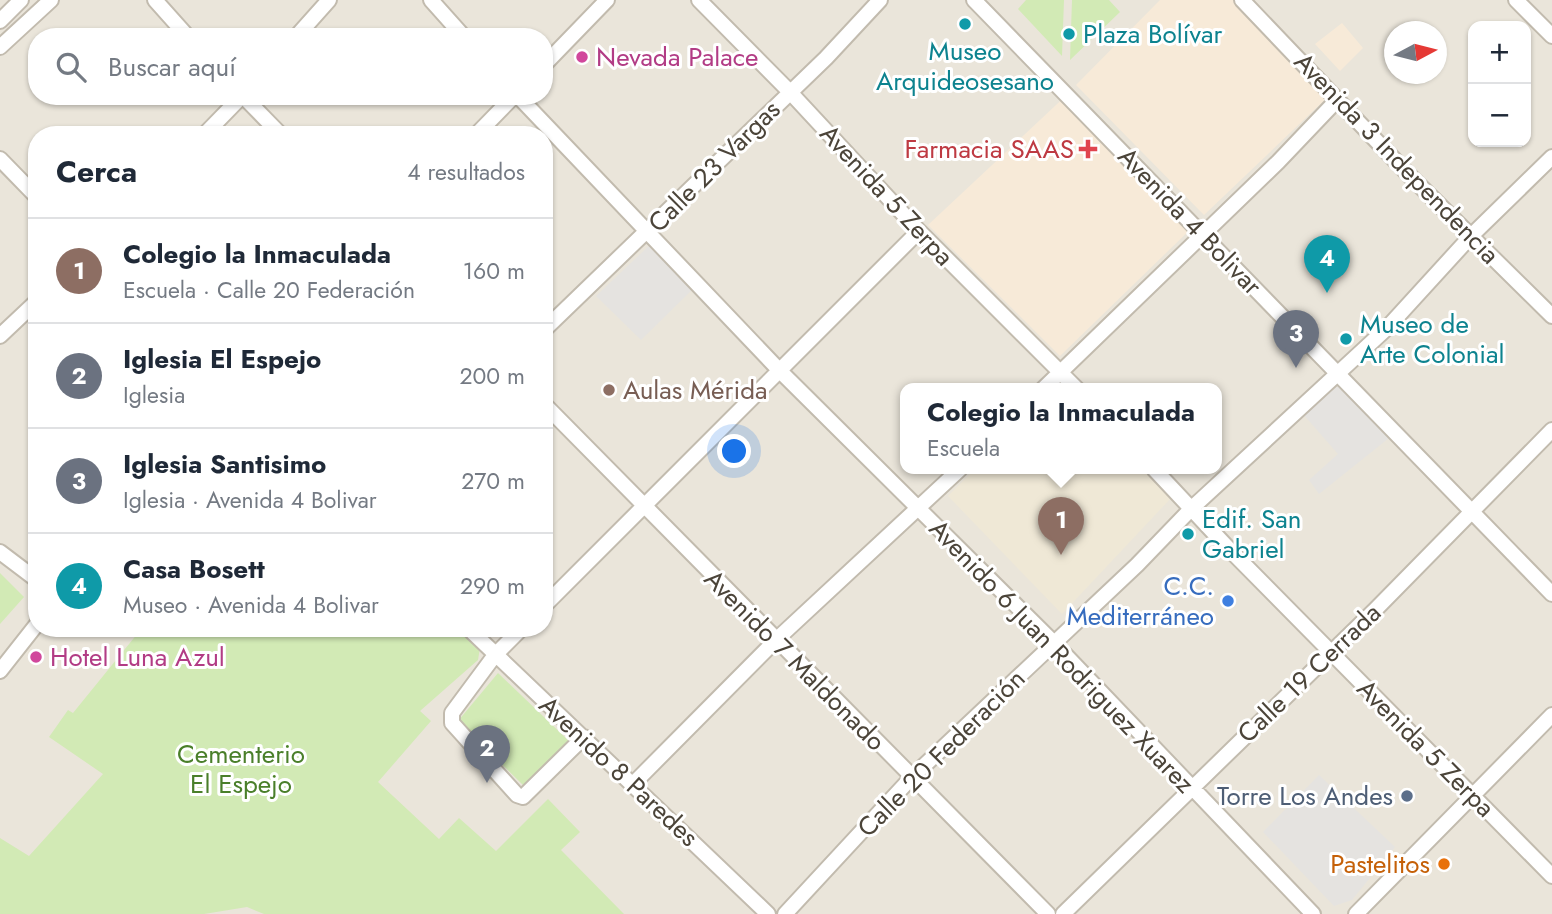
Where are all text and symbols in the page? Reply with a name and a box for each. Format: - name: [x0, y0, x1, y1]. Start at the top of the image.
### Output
- place label: Plaza Bolívar: [1083, 15, 1222, 53]
- marker: Museo Arquideosesano: [957, 16, 973, 32]
- north arrow: [1384, 21, 1447, 84]
- map controls: [1468, 21, 1531, 147]
- button: +: [1468, 21, 1531, 84]
- marker: Plaza Bolívar: [1061, 26, 1077, 42]
- search box: [28, 28, 553, 105]
- place label: Museo Arquideosesano: [876, 32, 1054, 100]
- place label: Nevada Palace: [596, 38, 759, 76]
- street label: Avenida 3 Independencia: [1286, 44, 1508, 272]
- icon: search: [52, 48, 90, 86]
- text: Buscar aquí: [108, 48, 236, 86]
- marker: Nevada Palace: [574, 49, 590, 65]
- button: −: [1468, 84, 1531, 147]
- street label: Calle 23 Vargas: [639, 91, 789, 241]
- street label: Avenida 5 Zerpa: [811, 116, 963, 274]
- place label: Farmacia SAAS: [904, 130, 1074, 168]
- street label: Avenida 4 Bolivar: [1109, 138, 1271, 304]
- marker: Farmacia SAAS: [1080, 141, 1096, 157]
- text: Cerca: [56, 150, 137, 193]
- text: 4 resultados: [407, 155, 525, 189]
- text: Colegio la Inmaculada: [123, 235, 391, 273]
- pin: 4: [1304, 235, 1350, 293]
- text: 1: [73, 254, 85, 288]
- text: 160 m: [463, 254, 525, 288]
- text: Escuela · Calle 20 Federación: [123, 273, 415, 307]
- place label: Museo de Arte Colonial: [1360, 305, 1505, 373]
- pin: 3: [1273, 310, 1319, 368]
- marker: Museo de Arte Colonial: [1338, 331, 1354, 347]
- text: Iglesia El Espejo: [123, 340, 321, 378]
- text: 2: [71, 359, 87, 393]
- text: 200 m: [459, 359, 525, 393]
- place label: Aulas Mérida: [623, 371, 768, 409]
- text: Iglesia: [123, 378, 185, 412]
- marker: Aulas Mérida: [601, 382, 617, 398]
- popup: [900, 383, 1222, 474]
- text: Colegio la Inmaculada: [927, 393, 1195, 431]
- text: Escuela: [927, 431, 1000, 465]
- your location: [717, 434, 751, 468]
- text: Iglesia Santisimo: [123, 445, 326, 483]
- text: 3: [72, 464, 86, 498]
- text: 270 m: [461, 464, 525, 498]
- text: Iglesia · Avenida 4 Bolivar: [123, 483, 377, 517]
- pin: 1: [1038, 497, 1084, 555]
- place label: Edif. San Gabriel: [1202, 500, 1301, 568]
- street label: Avenido 6 Juan Rodriguez Xuarez: [921, 510, 1203, 802]
- marker: Edif. San Gabriel: [1180, 526, 1196, 542]
- text: Casa Bosett: [123, 550, 265, 588]
- street label: Avenido 7 Maldonado: [696, 561, 894, 759]
- place label: C.C. Mediterráneo: [1067, 567, 1214, 635]
- text: 4: [71, 569, 87, 603]
- text: 290 m: [460, 569, 525, 603]
- text: Museo · Avenida 4 Bolivar: [123, 588, 379, 622]
- marker: C.C. Mediterráneo: [1220, 593, 1236, 609]
- street label: Calle 19 Cerrada: [1229, 594, 1389, 752]
- place label: Hotel Luna Azul: [50, 638, 225, 676]
- marker: Hotel Luna Azul: [28, 649, 44, 665]
- street label: Calle 20 Federación: [848, 660, 1034, 846]
- street label: Avenida 5 Zerpa: [1348, 670, 1504, 826]
- street label: Avenido 8 Paredes: [531, 687, 707, 855]
- pin: 2: [464, 725, 510, 783]
- park label: Cementerio El Espejo: [177, 735, 305, 803]
- place label: Torre Los Andes: [1217, 777, 1393, 815]
- marker: Torre Los Andes: [1399, 788, 1415, 804]
- place label: Pastelitos: [1330, 845, 1430, 883]
- marker: Pastelitos: [1436, 856, 1452, 872]

